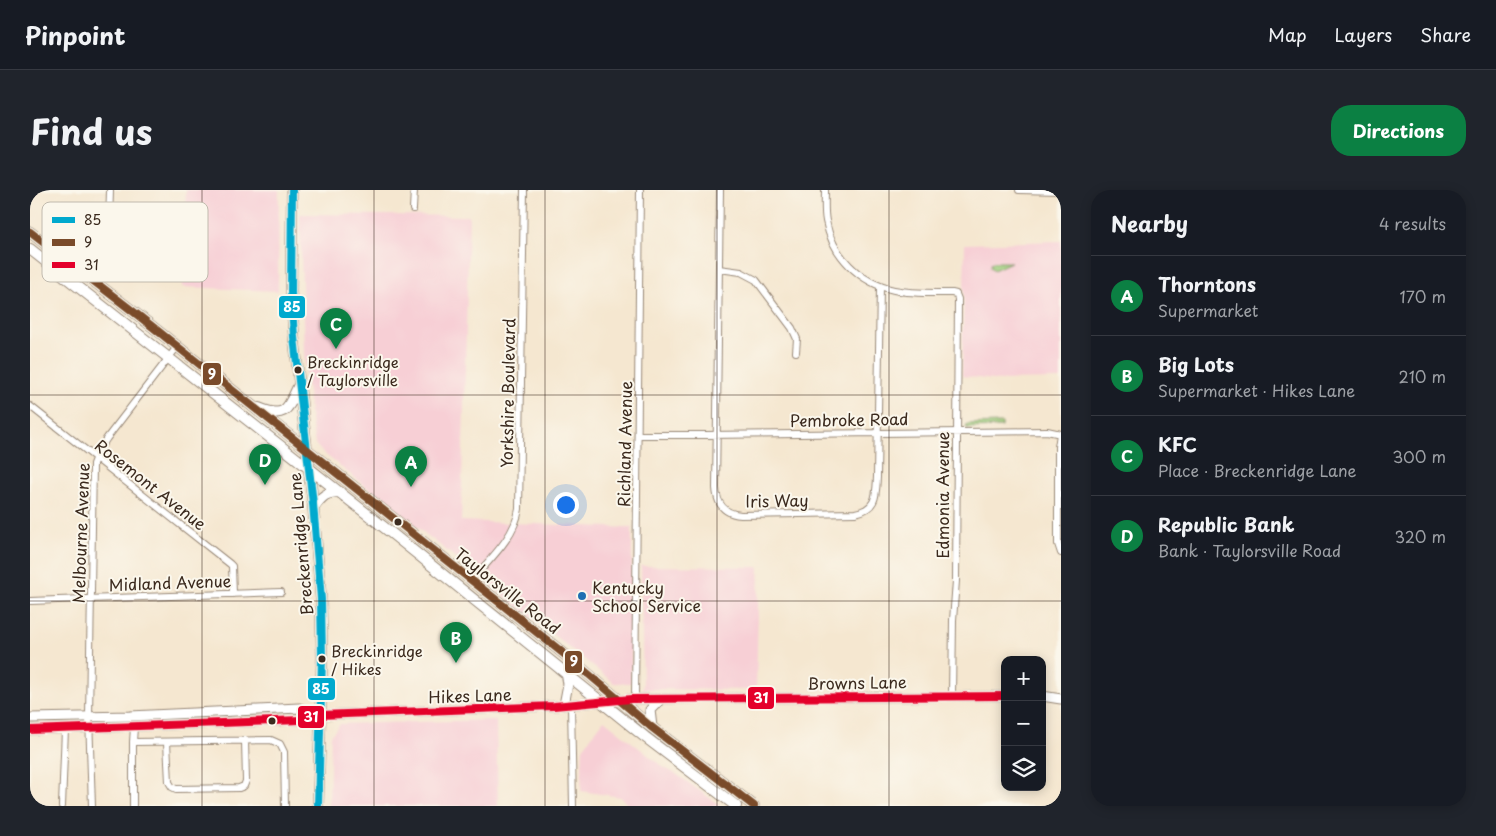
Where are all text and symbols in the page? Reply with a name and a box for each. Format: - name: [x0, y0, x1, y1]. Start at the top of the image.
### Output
- text: Pinpoint: [25, 17, 126, 53]
- text: Map: [1268, 21, 1307, 48]
- text: Layers: [1335, 21, 1392, 48]
- text: Share: [1420, 21, 1471, 48]
- text: Find us: [30, 104, 152, 157]
- button: Directions: [1331, 105, 1466, 156]
- legend: [42, 202, 208, 282]
- text: Nearby: [1111, 207, 1188, 239]
- text: 85: [84, 209, 101, 230]
- text: 4 results: [1379, 211, 1446, 235]
- text: 9: [84, 231, 92, 252]
- text: 31: [84, 254, 99, 275]
- text: Thorntons: [1158, 270, 1256, 298]
- text: A: [1121, 284, 1133, 308]
- text: 170 m: [1400, 284, 1446, 308]
- line badge: 85: [278, 295, 306, 319]
- text: 85: [283, 296, 301, 317]
- text: Supermarket: [1158, 298, 1258, 322]
- pin: C: [320, 308, 352, 349]
- street label: Yorkshire Boulevard: [494, 318, 520, 468]
- place label: Breckinridge / Taylorsville: [307, 350, 399, 391]
- text: Big Lots: [1158, 350, 1234, 378]
- line badge: 9: [202, 362, 222, 386]
- text: 9: [208, 363, 216, 384]
- text: B: [1122, 364, 1132, 388]
- text: 210 m: [1398, 364, 1446, 388]
- marker: Breckinridge / Taylorsville: [293, 365, 303, 375]
- text: Supermarket · Hikes Lane: [1158, 378, 1355, 402]
- street label: Richland Avenue: [611, 380, 637, 507]
- street label: Pembroke Road: [789, 406, 909, 432]
- text: KFC: [1158, 430, 1197, 458]
- street label: Edmonia Avenue: [930, 431, 954, 558]
- street label: Rosemont Avenue: [90, 433, 212, 535]
- pin: D: [249, 444, 281, 485]
- text: C: [1121, 444, 1133, 468]
- text: 300 m: [1392, 444, 1446, 468]
- pin: A: [395, 446, 427, 487]
- text: Place · Breckenridge Lane: [1158, 458, 1357, 482]
- street label: Melbourne Avenue: [66, 462, 94, 604]
- street label: Breckenridge Lane: [282, 472, 318, 616]
- street label: Iris Way: [745, 487, 809, 513]
- your location: [553, 492, 579, 518]
- text: Republic Bank: [1158, 510, 1294, 538]
- unlabelled marker: [393, 517, 403, 527]
- text: D: [1121, 524, 1133, 548]
- text: 320 m: [1395, 524, 1446, 548]
- text: Bank · Taylorsville Road: [1158, 538, 1341, 562]
- street label: Taylorsville Road: [450, 541, 566, 639]
- street label: Midland Avenue: [108, 568, 232, 596]
- place label: Kentucky School Service: [592, 575, 701, 617]
- marker: Kentucky School Service: [576, 590, 588, 602]
- pin: B: [440, 622, 472, 663]
- place label: Breckinridge / Hikes: [331, 639, 423, 680]
- line badge: 9: [564, 650, 583, 674]
- text: 9: [570, 650, 578, 671]
- marker: Breckinridge / Hikes: [317, 654, 327, 664]
- map controls: [1001, 656, 1046, 791]
- button: +: [1001, 656, 1046, 701]
- street label: Browns Lane: [807, 669, 907, 695]
- line badge: 85: [307, 677, 336, 701]
- text: 85: [312, 678, 330, 699]
- street label: Hikes Lane: [428, 682, 512, 708]
- line badge: 31: [747, 686, 775, 710]
- text: 31: [753, 687, 769, 708]
- button: −: [1001, 701, 1046, 746]
- line badge: 31: [297, 705, 325, 729]
- text: 31: [303, 706, 319, 727]
- unlabelled marker: [267, 716, 277, 726]
- button: layers: [1001, 746, 1046, 791]

